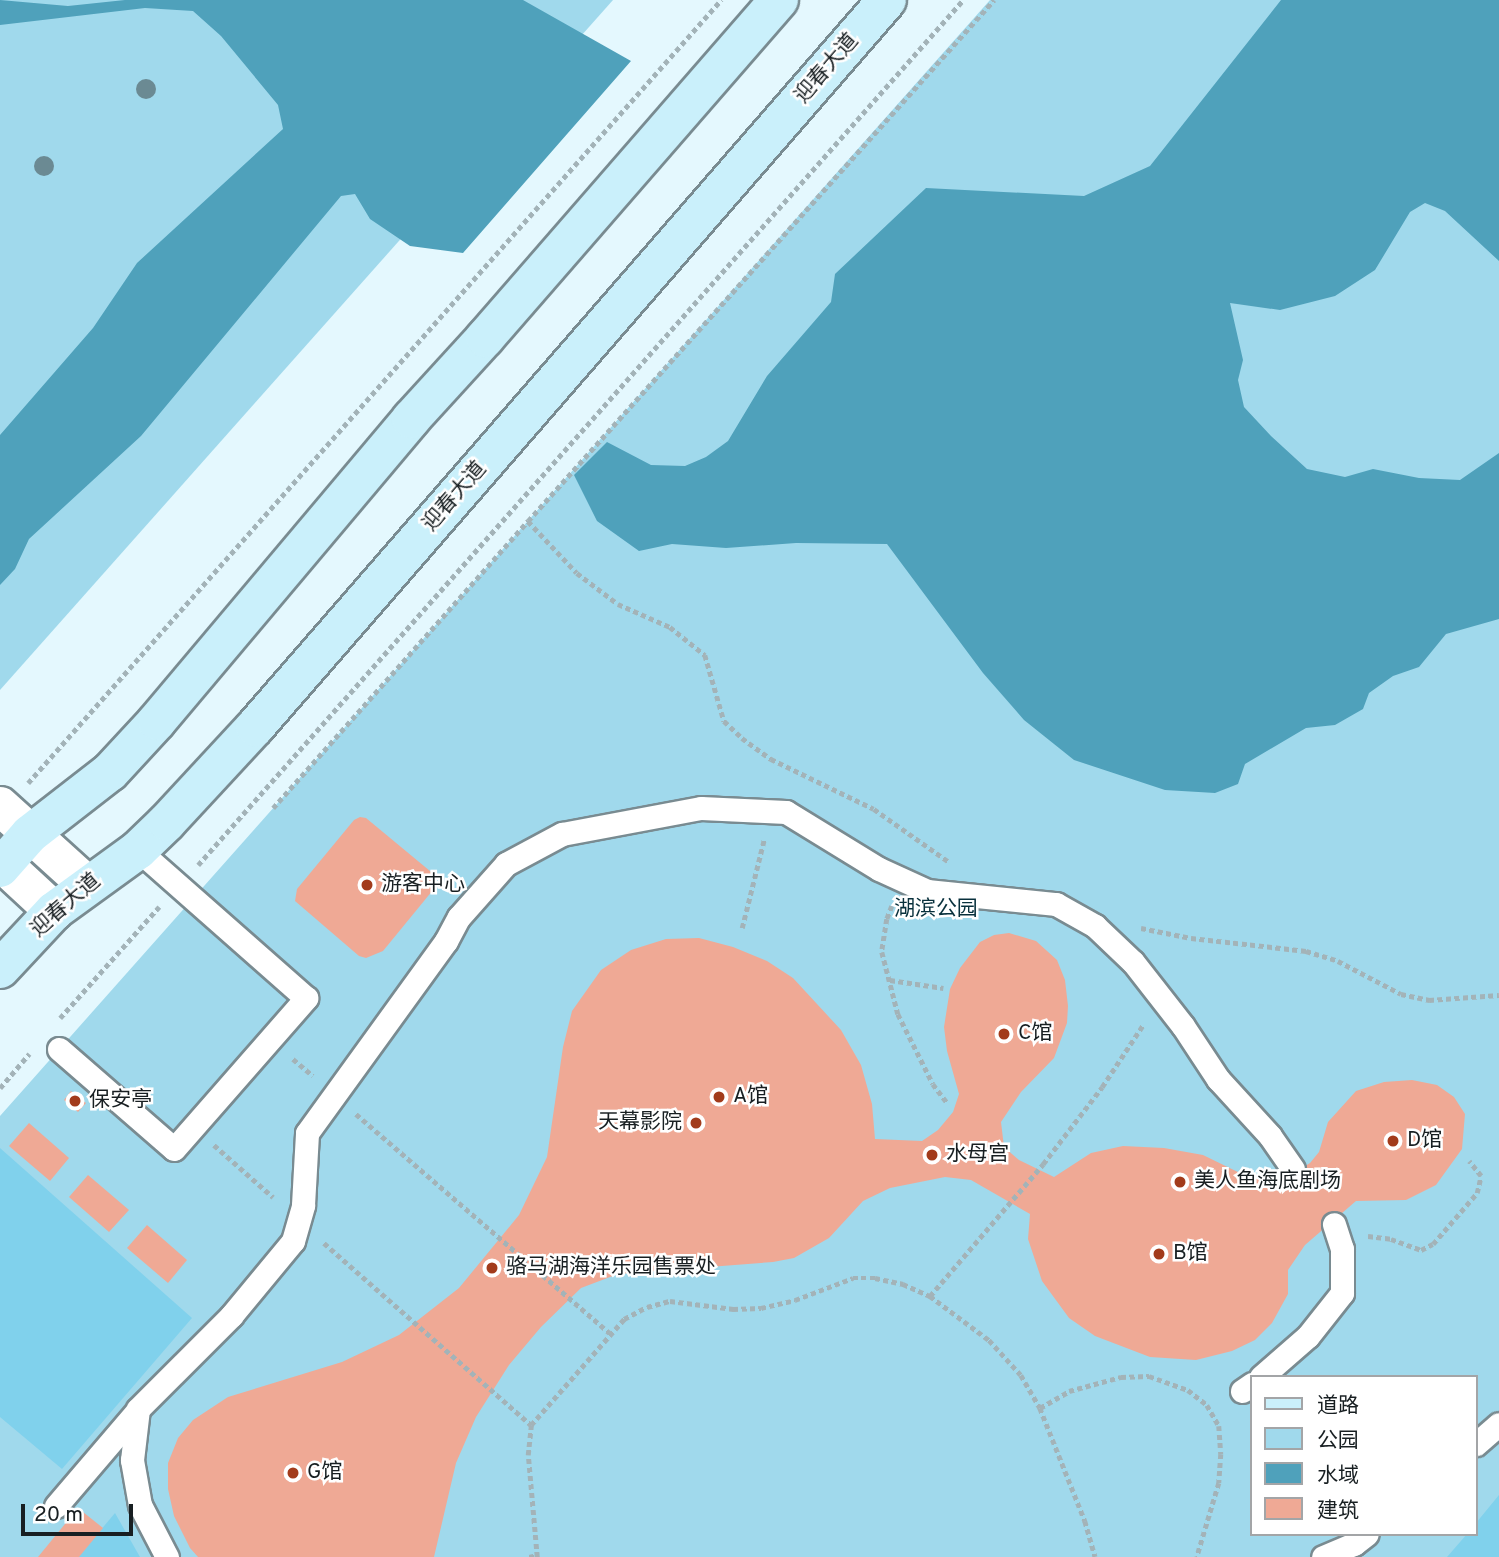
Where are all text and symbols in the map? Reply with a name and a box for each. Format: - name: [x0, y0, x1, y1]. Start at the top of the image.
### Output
- street label: 迎春大道: [790, 29, 864, 109]
- street label: 迎春大道: [418, 457, 492, 537]
- street label: 迎春大道: [26, 869, 106, 943]
- place label: 游客中心: [381, 872, 465, 898]
- marker: 游客中心: [359, 877, 375, 893]
- park label: 湖滨公园: [894, 897, 978, 923]
- place label: C馆: [1018, 1021, 1053, 1047]
- marker: C馆: [996, 1026, 1012, 1042]
- place label: A馆: [733, 1084, 768, 1110]
- place label: 保安亭: [89, 1088, 152, 1114]
- marker: A馆: [711, 1089, 727, 1105]
- marker: 保安亭: [67, 1093, 83, 1109]
- place label: 天幕影院: [598, 1110, 682, 1136]
- marker: 天幕影院: [688, 1115, 704, 1131]
- place label: D馆: [1407, 1128, 1442, 1154]
- marker: D馆: [1385, 1133, 1401, 1149]
- place label: 水母宫: [946, 1142, 1009, 1168]
- marker: 水母宫: [924, 1147, 940, 1163]
- place label: 美人鱼海底剧场: [1194, 1169, 1341, 1195]
- marker: 美人鱼海底剧场: [1172, 1174, 1188, 1190]
- place label: B馆: [1173, 1241, 1208, 1267]
- marker: B馆: [1151, 1246, 1167, 1262]
- place label: 骆马湖海洋乐园售票处: [506, 1255, 716, 1281]
- marker: 骆马湖海洋乐园售票处: [484, 1260, 500, 1276]
- legend: [1250, 1375, 1478, 1536]
- text: 道路: [1317, 1393, 1359, 1420]
- text: 公园: [1317, 1428, 1359, 1455]
- place label: G馆: [307, 1460, 342, 1486]
- text: 水域: [1317, 1463, 1359, 1490]
- marker: G馆: [285, 1465, 301, 1481]
- scale bar: [24, 1490, 136, 1534]
- text: 建筑: [1317, 1498, 1359, 1525]
- text: 20 m: [34, 1502, 83, 1529]

